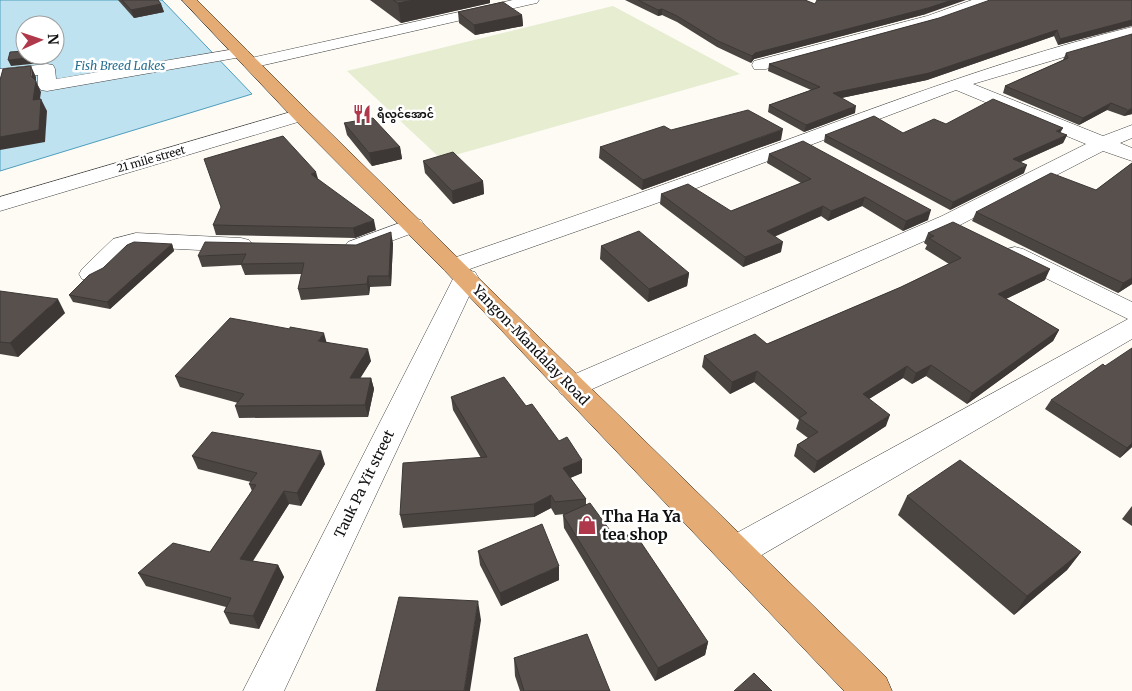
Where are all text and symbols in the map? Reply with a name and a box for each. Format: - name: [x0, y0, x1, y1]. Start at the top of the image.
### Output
- north arrow: [15, 15, 65, 65]
- text: N: [44, 33, 62, 45]
- water label: Fish Breed Lakes: [74, 58, 165, 73]
- restaurant icon: ရီလွင်အောင်: [351, 103, 373, 125]
- place label: ရီလွင်အောင်: [377, 107, 434, 124]
- street label: 21 mile street: [115, 142, 187, 175]
- street label: Yangon-Mandalay Road: [468, 280, 594, 409]
- street label: Tauk Pa Yit street: [330, 427, 398, 541]
- place label: Tha Ha Ya tea shop: [602, 506, 681, 544]
- shop icon: Tha Ha Ya tea shop: [576, 514, 598, 536]

